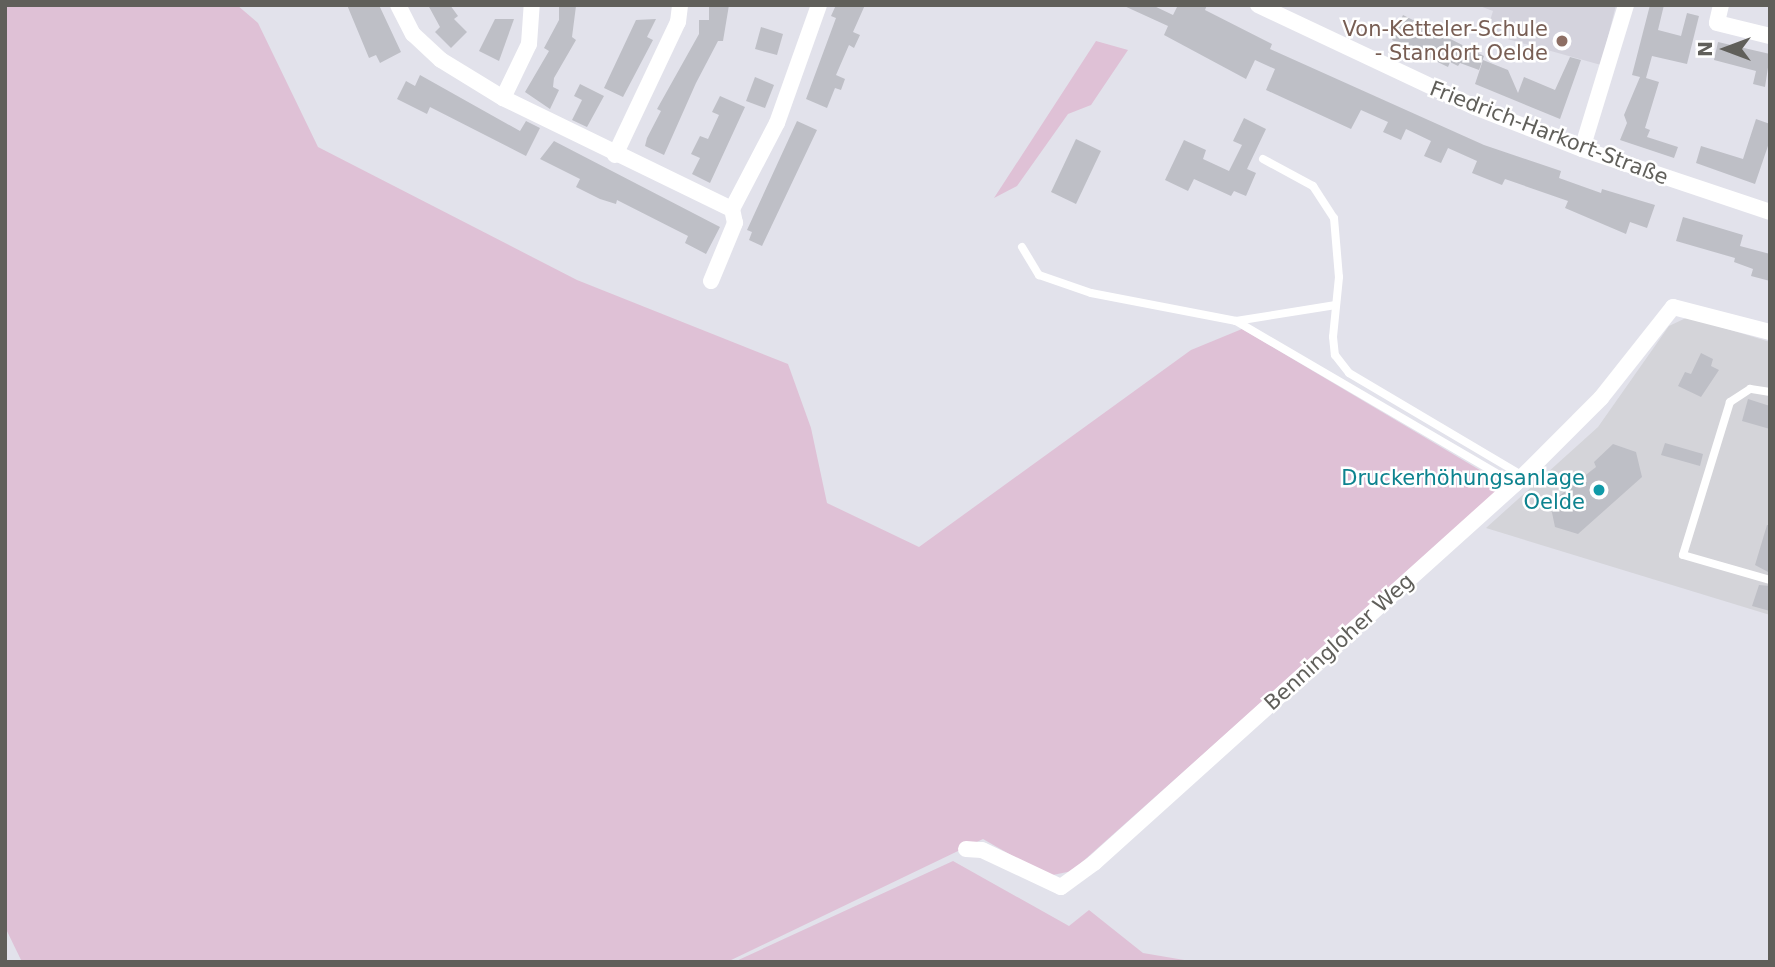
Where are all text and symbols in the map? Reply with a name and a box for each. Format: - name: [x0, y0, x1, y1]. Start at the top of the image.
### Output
- north arrow: [1691, 14, 1761, 84]
- place label: Von-Ketteler-Schule - Standort Oelde: [1343, 16, 1548, 66]
- marker: Von-Ketteler-Schule - Standort Oelde: [1554, 33, 1570, 49]
- text: N: [1694, 41, 1716, 57]
- street label: Friedrich-Harkort-Straße: [1426, 76, 1672, 190]
- place label: Druckerhöhungsanlage Oelde: [1341, 465, 1585, 515]
- marker: Druckerhöhungsanlage Oelde: [1591, 482, 1607, 498]
- street label: Benningloher Weg: [1259, 568, 1419, 716]

